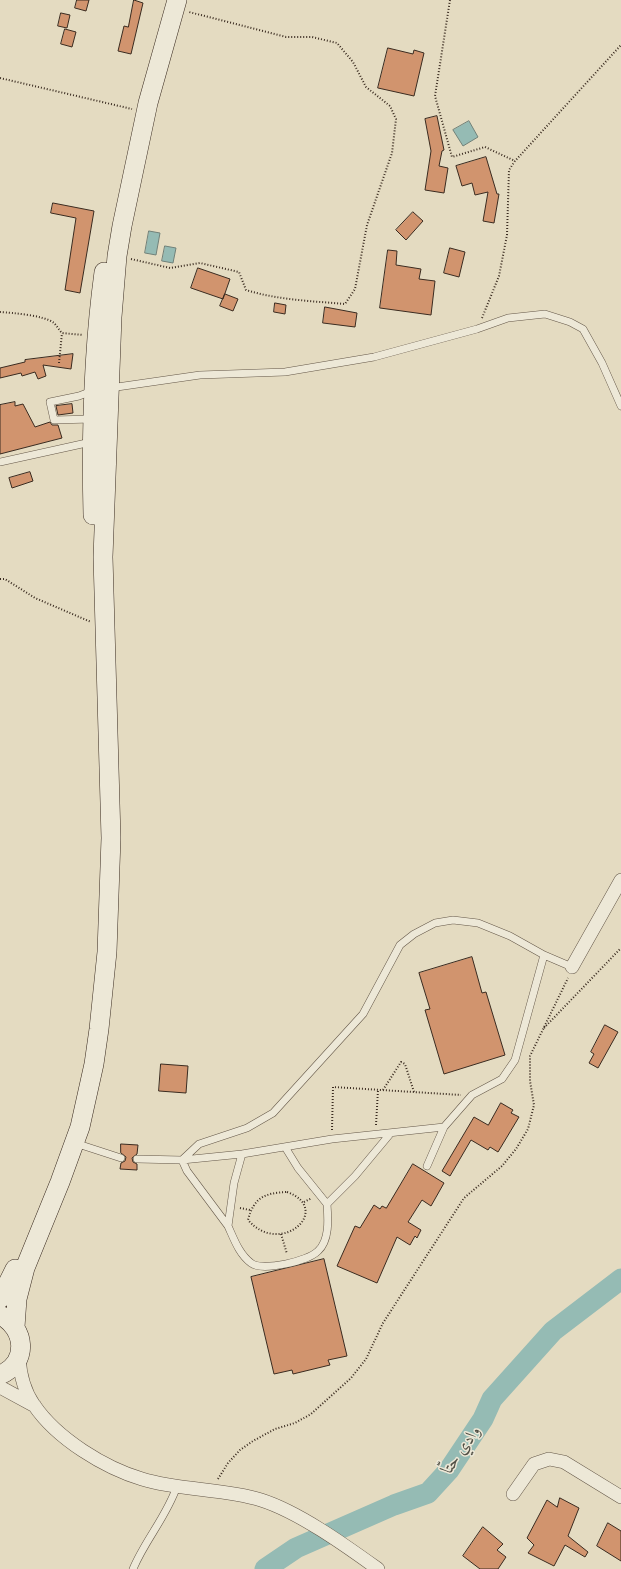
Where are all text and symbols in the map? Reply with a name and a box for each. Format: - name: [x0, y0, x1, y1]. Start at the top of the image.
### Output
- water label: وادي حتّا: [438, 1422, 486, 1478]

